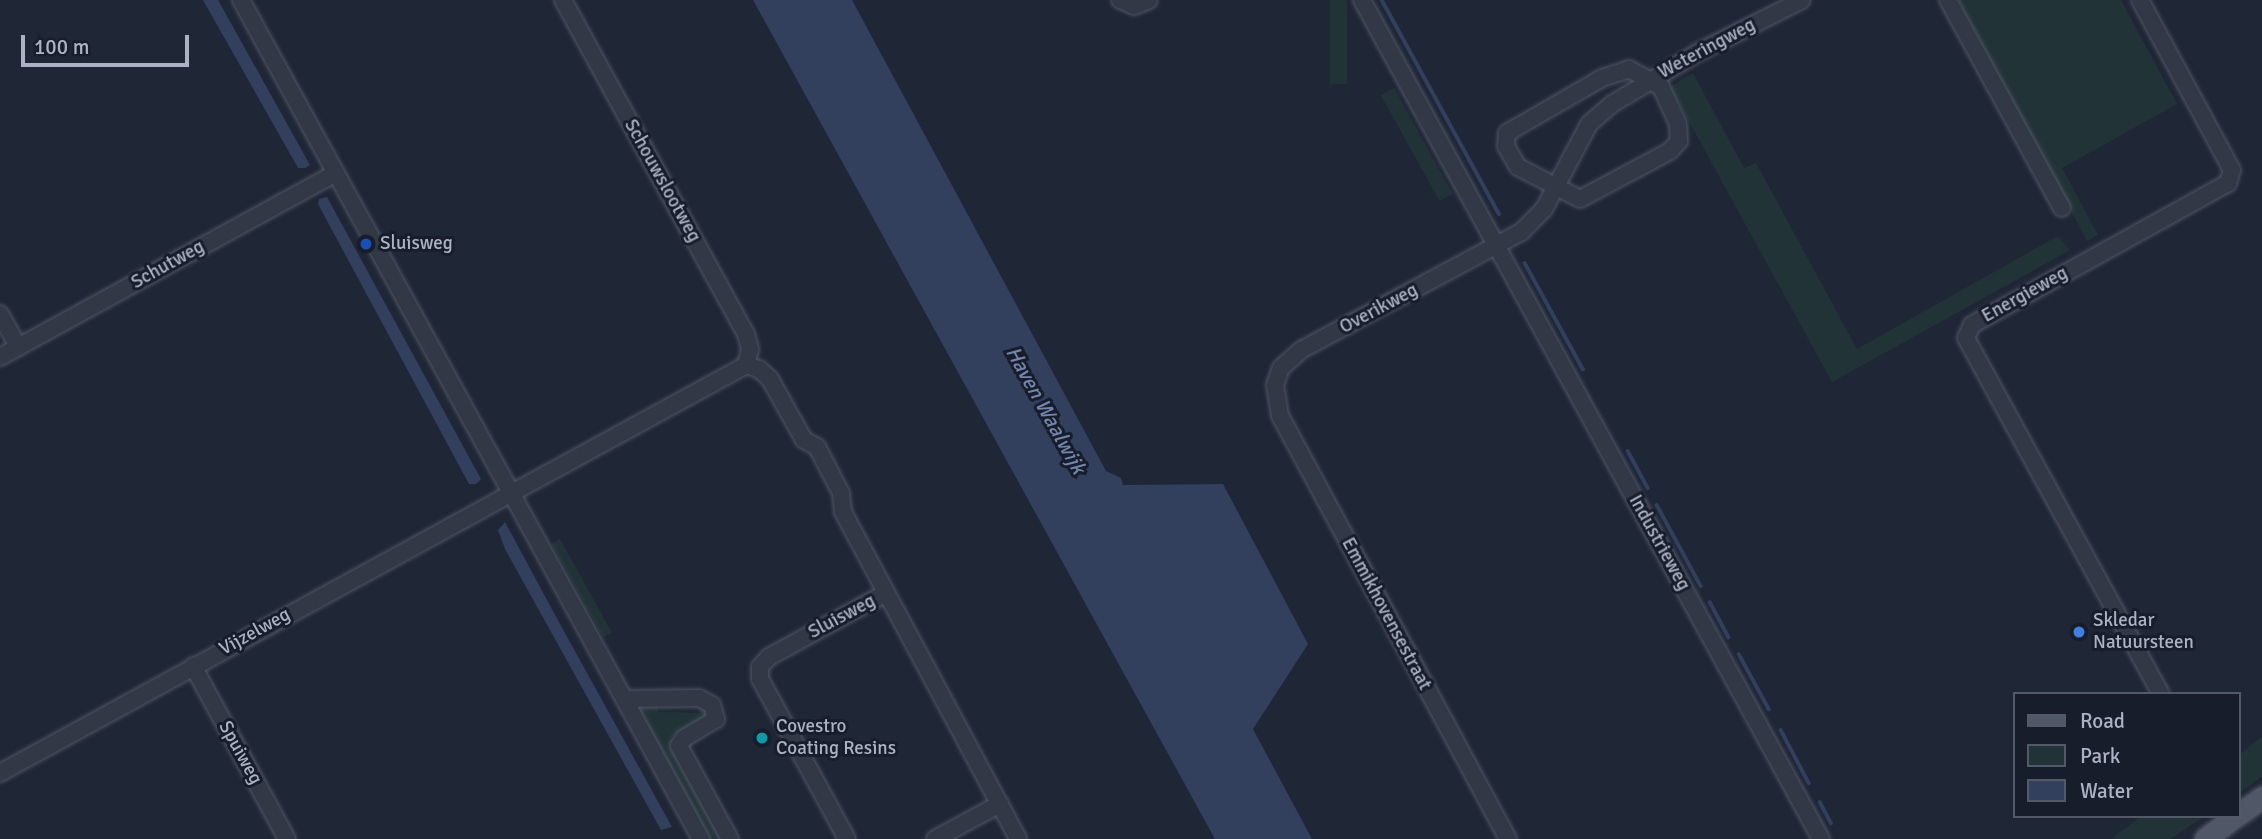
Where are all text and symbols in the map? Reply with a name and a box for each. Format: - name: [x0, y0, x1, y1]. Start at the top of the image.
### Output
- street label: Weteringweg: [1655, 14, 1759, 84]
- scale bar: [24, 21, 192, 65]
- text: 100 m: [34, 34, 89, 60]
- street label: Schouwslootweg: [619, 116, 705, 246]
- place label: Sluisweg: [380, 233, 453, 255]
- street label: Schutweg: [127, 236, 209, 294]
- marker: Sluisweg: [358, 236, 374, 252]
- street label: Energieweg: [1978, 262, 2072, 328]
- street label: Overikweg: [1336, 279, 1422, 339]
- water label: Haven Waalwijk: [1001, 342, 1091, 478]
- street label: Industrieweg: [1623, 491, 1695, 595]
- street label: Emmikhovensestraat: [1336, 534, 1436, 694]
- street label: Sluisweg: [805, 590, 879, 644]
- street label: Vijzelweg: [216, 603, 294, 661]
- place label: Skledar Natuursteen: [2093, 610, 2194, 654]
- marker: Skledar Natuursteen: [2071, 624, 2087, 640]
- legend: [2014, 692, 2241, 818]
- text: Road: [2080, 708, 2125, 734]
- place label: Covestro Coating Resins: [776, 716, 896, 760]
- street label: Spuiweg: [213, 717, 267, 789]
- marker: Covestro Coating Resins: [754, 730, 770, 746]
- text: Park: [2080, 743, 2120, 769]
- text: Water: [2080, 778, 2133, 804]

